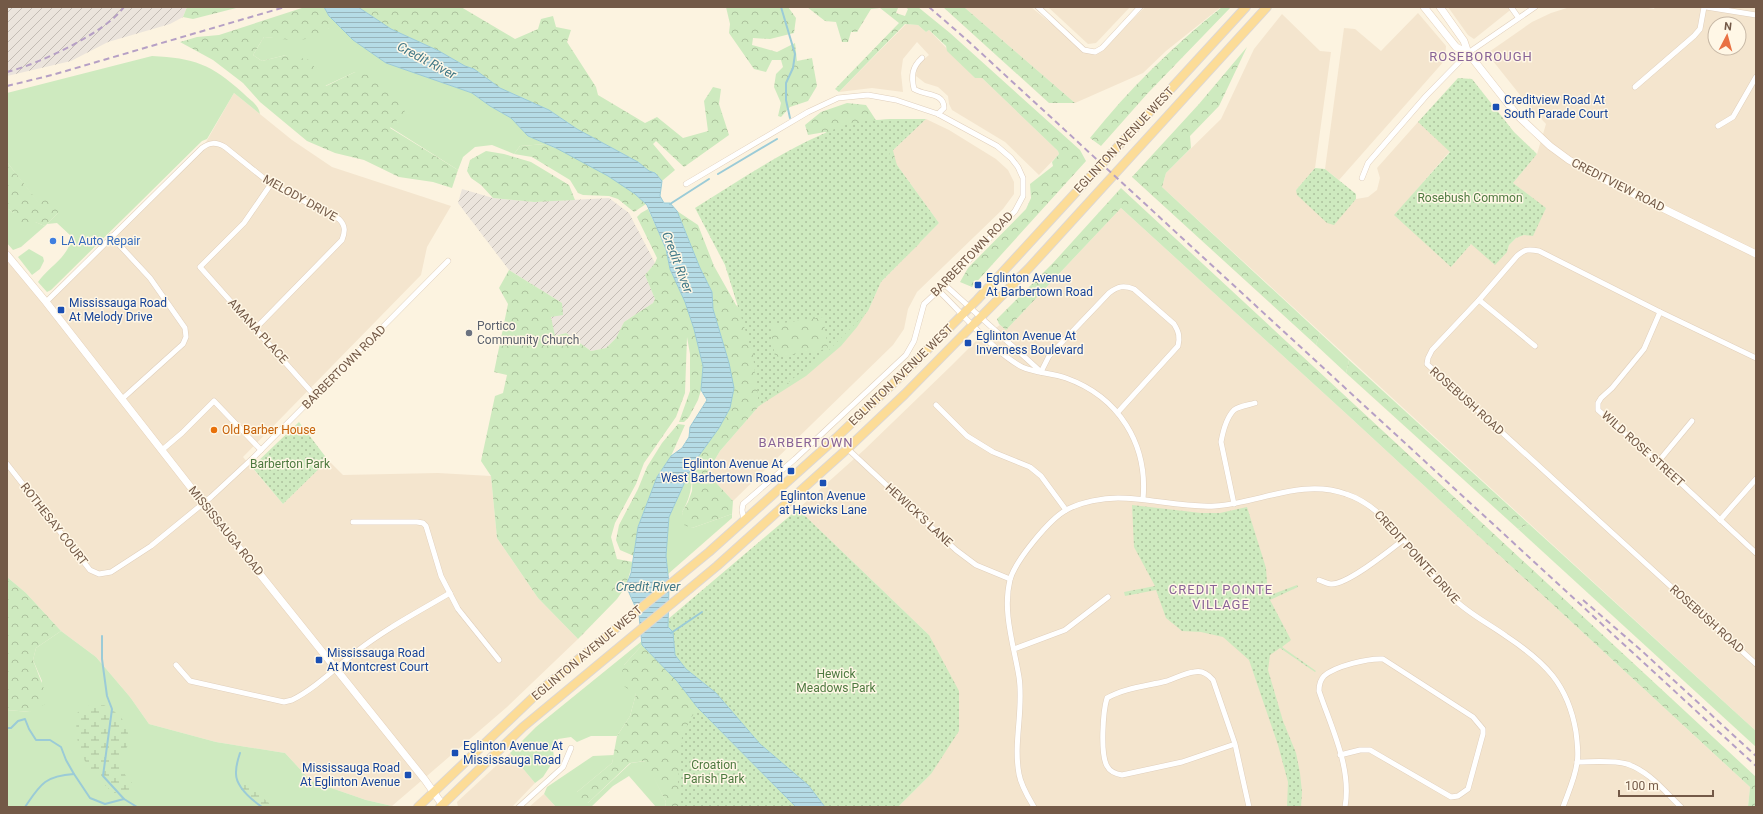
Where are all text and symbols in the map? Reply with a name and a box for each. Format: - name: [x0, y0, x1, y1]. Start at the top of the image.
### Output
- north arrow: [1707, 16, 1747, 56]
- text: N: [1723, 20, 1733, 33]
- water label: Credit River: [395, 39, 459, 83]
- district label: ROSEBOROUGH: [1429, 49, 1533, 64]
- street label: EGLINTON AVENUE WEST: [1071, 84, 1177, 196]
- place label: Creditview Road At South Parade Court: [1504, 93, 1608, 121]
- marker: Creditview Road At South Parade Court: [1491, 102, 1501, 112]
- street label: CREDITVIEW ROAD: [1569, 155, 1667, 215]
- street label: MELODY DRIVE: [261, 172, 340, 224]
- park label: Rosebush Common: [1417, 191, 1523, 205]
- street label: BARBERTOWN ROAD: [928, 209, 1016, 299]
- water label: Credit River: [659, 229, 696, 296]
- place label: LA Auto Repair: [61, 234, 140, 248]
- marker: LA Auto Repair: [48, 236, 58, 246]
- place label: Eglinton Avenue At Barbertown Road: [986, 271, 1093, 299]
- marker: Eglinton Avenue At Barbertown Road: [973, 280, 983, 290]
- place label: Mississauga Road At Melody Drive: [69, 296, 167, 324]
- street label: AMANA PLACE: [225, 296, 291, 366]
- marker: Mississauga Road At Melody Drive: [56, 305, 66, 315]
- place label: Portico Community Church: [477, 319, 579, 347]
- street label: EGLINTON AVENUE WEST: [846, 321, 956, 429]
- street label: BARBERTOWN ROAD: [299, 322, 389, 412]
- marker: Portico Community Church: [464, 328, 474, 338]
- place label: Eglinton Avenue At Inverness Boulevard: [976, 329, 1084, 357]
- marker: Eglinton Avenue At Inverness Boulevard: [963, 338, 973, 348]
- street label: ROSEBUSH ROAD: [1427, 364, 1507, 438]
- street label: WILD ROSE STREET: [1599, 408, 1687, 490]
- place label: Old Barber House: [222, 423, 316, 437]
- marker: Old Barber House: [209, 425, 219, 435]
- district label: BARBERTOWN: [759, 435, 853, 450]
- park label: Barberton Park: [250, 457, 331, 471]
- place label: Eglinton Avenue At West Barbertown Road: [661, 457, 783, 485]
- marker: Eglinton Avenue At West Barbertown Road: [786, 466, 796, 476]
- marker: Eglinton Avenue at Hewicks Lane: [818, 478, 828, 488]
- street label: ROTHESAY COURT: [18, 480, 90, 568]
- street label: HEWICK'S LANE: [883, 480, 956, 550]
- street label: MISSISSAUGA ROAD: [186, 483, 267, 579]
- place label: Eglinton Avenue at Hewicks Lane: [779, 489, 867, 517]
- street label: CREDIT POINTE DRIVE: [1372, 508, 1463, 607]
- water label: Credit River: [616, 579, 681, 594]
- district label: CREDIT POINTE VILLAGE: [1169, 582, 1273, 612]
- street label: ROSEBUSH ROAD: [1667, 582, 1747, 656]
- street label: EGLINTON AVENUE WEST: [529, 603, 645, 703]
- place label: Mississauga Road At Montcrest Court: [327, 646, 429, 674]
- marker: Mississauga Road At Montcrest Court: [314, 655, 324, 665]
- park label: Hewick Meadows Park: [796, 667, 877, 695]
- place label: Eglinton Avenue At Mississauga Road: [463, 739, 563, 767]
- marker: Eglinton Avenue At Mississauga Road: [450, 748, 460, 758]
- park label: Croation Parish Park: [684, 758, 745, 786]
- place label: Mississauga Road At Eglinton Avenue: [300, 761, 400, 789]
- marker: Mississauga Road At Eglinton Avenue: [403, 770, 413, 780]
- scale bar: [1619, 772, 1713, 798]
- text: 100 m: [1625, 779, 1659, 793]

